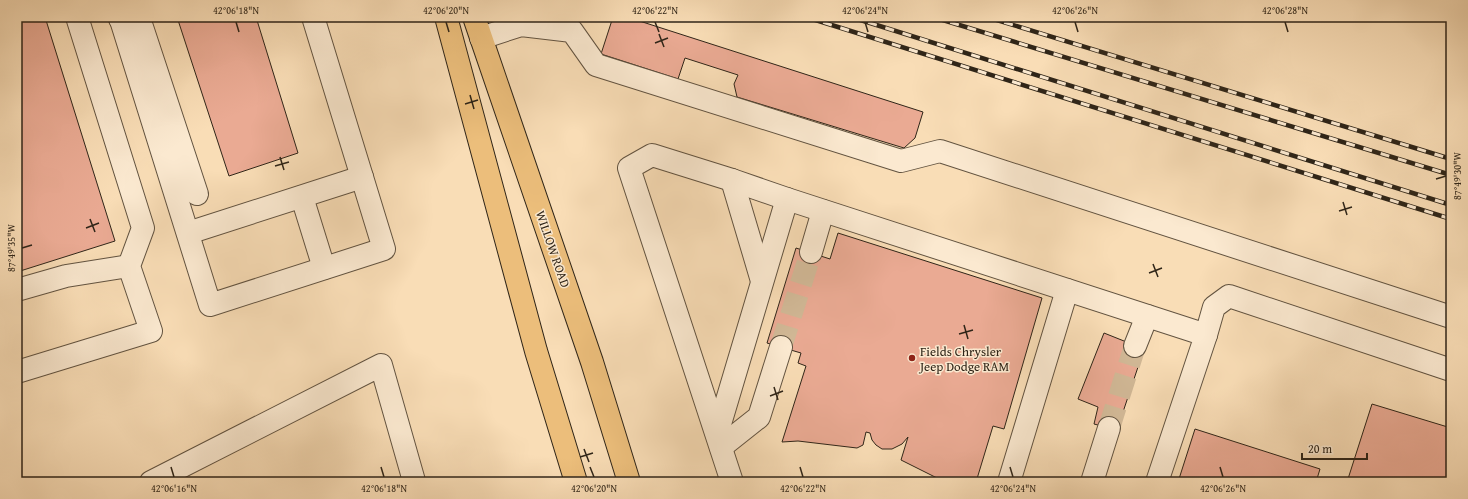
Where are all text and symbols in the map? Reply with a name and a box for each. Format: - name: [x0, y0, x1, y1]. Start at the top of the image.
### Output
- text: 42°06'18"N: [213, 3, 259, 18]
- text: 42°06'20"N: [423, 3, 469, 18]
- text: 42°06'22"N: [632, 3, 678, 18]
- text: 42°06'24"N: [842, 3, 888, 18]
- text: 42°06'26"N: [1052, 3, 1098, 18]
- text: 42°06'28"N: [1262, 3, 1308, 18]
- text: 87°49'30"W: [1450, 152, 1465, 200]
- street label: WILLOW ROAD: [531, 208, 575, 290]
- text: 87°49'35"W: [4, 224, 19, 272]
- place label: Fields Chrysler Jeep Dodge RAM: [918, 342, 1009, 376]
- marker: Fields Chrysler Jeep Dodge RAM: [907, 353, 917, 363]
- scale bar: [1302, 435, 1367, 461]
- text: 20 m: [1308, 440, 1332, 457]
- text: 42°06'16"N: [151, 481, 197, 496]
- text: 42°06'18"N: [361, 481, 407, 496]
- text: 42°06'20"N: [571, 481, 617, 496]
- text: 42°06'22"N: [780, 481, 826, 496]
- text: 42°06'24"N: [990, 481, 1036, 496]
- text: 42°06'26"N: [1200, 481, 1246, 496]

